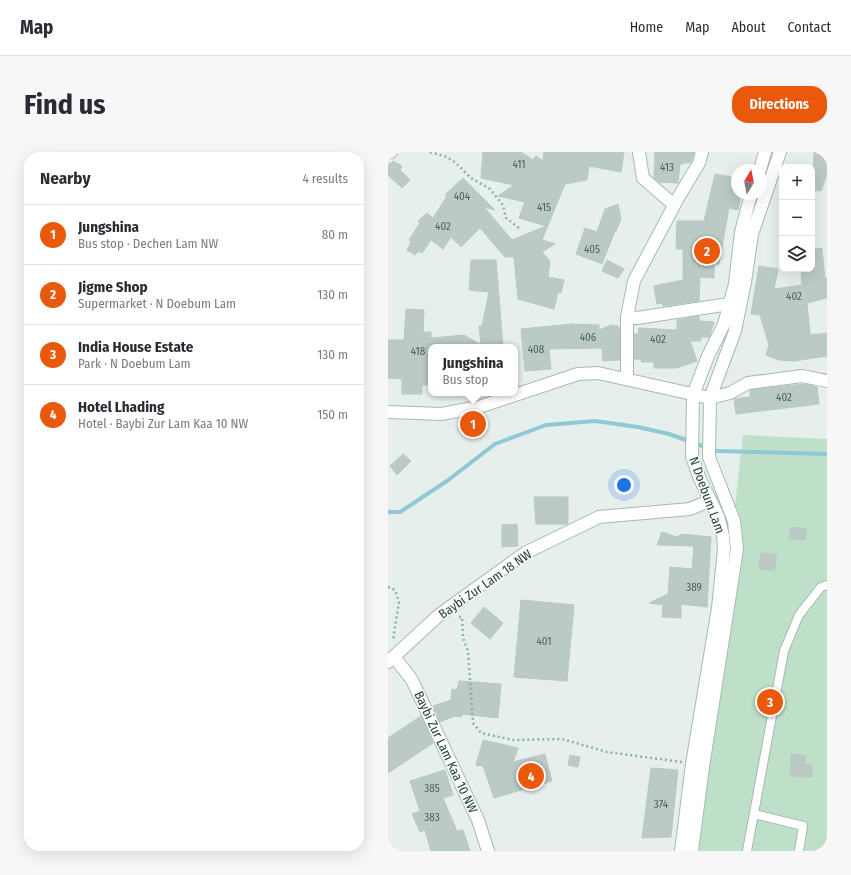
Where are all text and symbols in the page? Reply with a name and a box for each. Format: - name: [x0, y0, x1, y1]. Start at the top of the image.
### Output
- text: Map: [20, 16, 53, 39]
- text: Home: [630, 19, 663, 36]
- text: Map: [685, 19, 709, 36]
- text: About: [731, 19, 766, 36]
- text: Contact: [788, 19, 831, 36]
- button: Directions: [732, 86, 827, 123]
- text: Find us: [24, 88, 106, 121]
- house number: 411: [512, 158, 526, 171]
- house number: 413: [660, 161, 674, 174]
- north arrow: [731, 164, 767, 200]
- map controls: [779, 164, 815, 272]
- button: +: [779, 164, 815, 200]
- text: Nearby: [40, 168, 91, 189]
- text: 4 results: [302, 171, 348, 186]
- house number: 404: [454, 190, 471, 203]
- button: −: [779, 200, 815, 236]
- house number: 415: [537, 201, 551, 214]
- text: Jungshina: [78, 218, 139, 236]
- house number: 402: [435, 220, 451, 233]
- text: 1: [50, 227, 56, 242]
- text: 80 m: [322, 227, 348, 242]
- text: Bus stop · Dechen Lam NW: [78, 236, 218, 251]
- pin: 2: [694, 236, 720, 266]
- button: layers: [779, 236, 815, 272]
- house number: 405: [584, 243, 600, 256]
- text: Jigme Shop: [78, 278, 148, 296]
- text: 2: [50, 287, 56, 302]
- text: 130 m: [317, 287, 348, 302]
- house number: 402: [786, 290, 802, 303]
- text: Supermarket · N Doebum Lam: [78, 296, 236, 311]
- house number: 406: [580, 331, 597, 344]
- house number: 402: [650, 333, 666, 346]
- text: India House Estate: [78, 338, 193, 356]
- house number: 408: [528, 343, 545, 356]
- popup: [428, 344, 518, 396]
- house number: 418: [411, 345, 426, 358]
- text: 3: [50, 347, 56, 362]
- text: 130 m: [317, 347, 348, 362]
- text: Jungshina: [443, 354, 503, 372]
- text: Park · N Doebum Lam: [78, 356, 191, 371]
- text: Bus stop: [443, 372, 488, 387]
- house number: 402: [776, 391, 792, 404]
- text: Hotel Lhading: [78, 398, 164, 416]
- text: 4: [50, 407, 56, 422]
- text: 150 m: [317, 407, 348, 422]
- pin: 1: [460, 409, 486, 439]
- text: Hotel · Baybi Zur Lam Kaa 10 NW: [78, 416, 248, 431]
- street label: N Doebum Lam: [686, 455, 728, 535]
- your location: [614, 475, 634, 495]
- street label: Baybi Zur Lam 18 NW: [436, 546, 535, 622]
- house number: 389: [686, 581, 702, 594]
- house number: 401: [536, 635, 552, 648]
- pin: 3: [757, 687, 783, 717]
- street label: Baybi Zur Lam Kaa 10 NW: [411, 689, 481, 816]
- pin: 4: [518, 761, 544, 791]
- house number: 385: [424, 782, 440, 795]
- house number: 374: [654, 798, 669, 811]
- house number: 383: [424, 811, 440, 824]

